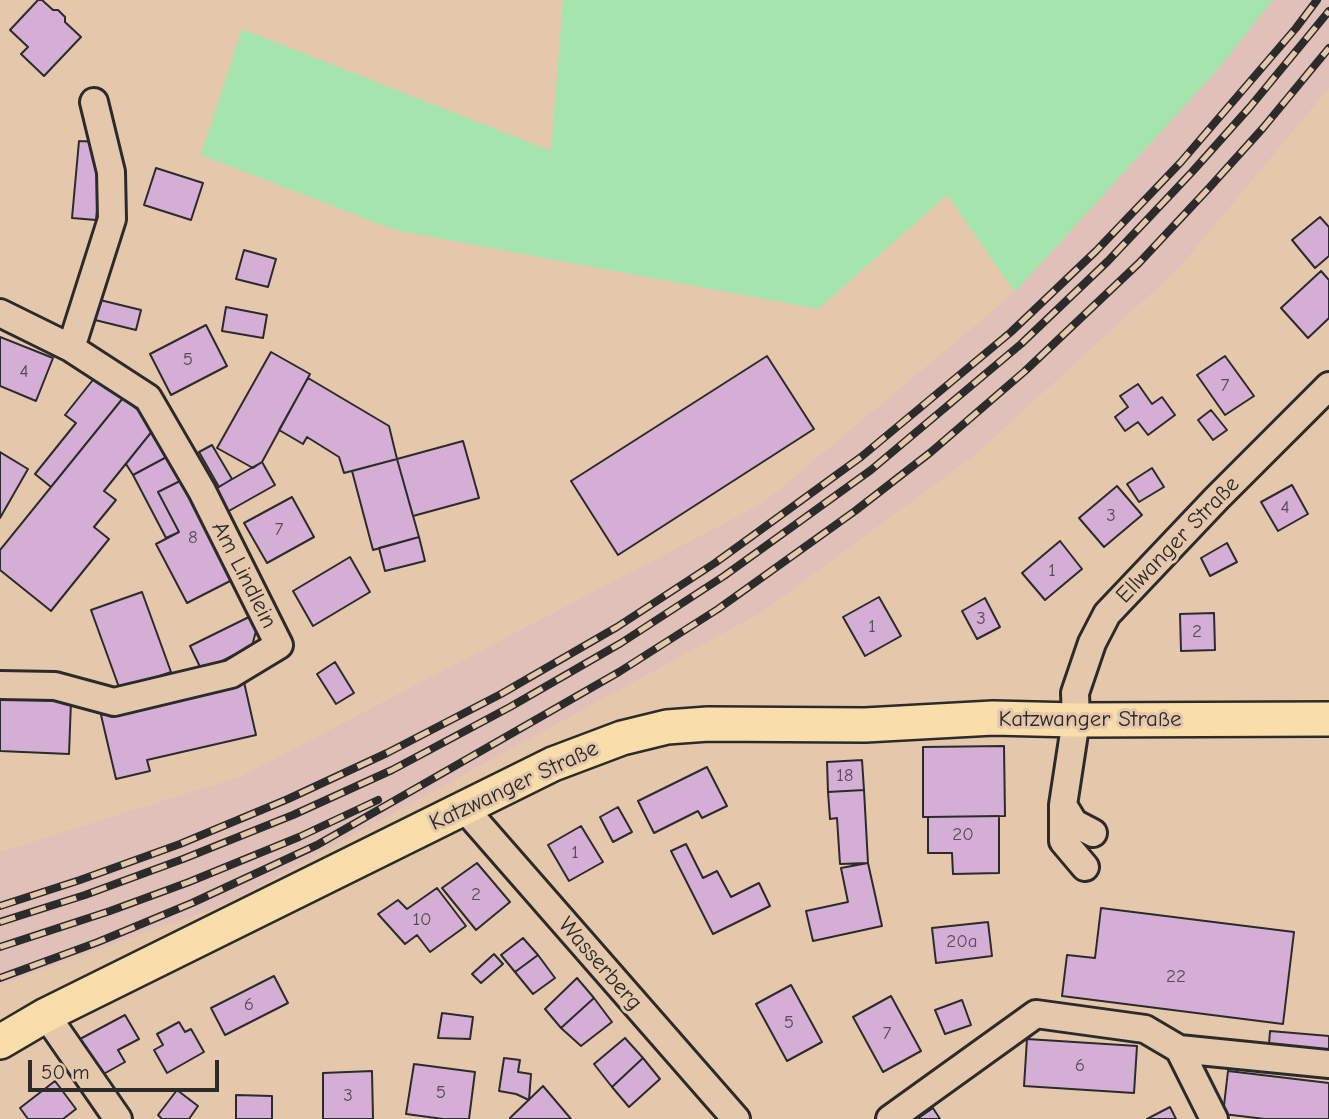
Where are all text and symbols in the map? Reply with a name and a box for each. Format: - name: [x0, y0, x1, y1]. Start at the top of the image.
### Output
- house number: 5: [183, 349, 193, 371]
- house number: 4: [19, 361, 29, 383]
- house number: 7: [1221, 375, 1229, 397]
- street label: Ellwanger Straße: [1110, 471, 1246, 609]
- house number: 4: [1280, 497, 1290, 519]
- house number: 3: [1106, 505, 1116, 527]
- street label: Am Lindlein: [205, 517, 283, 633]
- house number: 7: [275, 519, 283, 541]
- house number: 8: [188, 527, 198, 549]
- house number: 1: [1048, 560, 1056, 582]
- house number: 3: [976, 608, 986, 630]
- house number: 1: [868, 616, 876, 638]
- house number: 2: [1192, 621, 1202, 643]
- street label: Katzwanger Straße: [998, 705, 1182, 733]
- street label: Katzwanger Straße: [425, 735, 603, 837]
- house number: 18: [836, 765, 854, 787]
- house number: 20: [952, 824, 974, 846]
- house number: 1: [571, 842, 579, 864]
- house number: 2: [471, 884, 481, 906]
- house number: 10: [412, 909, 432, 931]
- street label: Wasserberg: [552, 912, 648, 1016]
- house number: 20a: [946, 931, 978, 953]
- house number: 22: [1166, 966, 1186, 988]
- house number: 6: [244, 994, 254, 1016]
- house number: 5: [784, 1012, 794, 1034]
- house number: 7: [883, 1023, 891, 1045]
- scale bar: [32, 1046, 222, 1090]
- house number: 6: [1075, 1055, 1085, 1077]
- text: 50 m: [41, 1060, 90, 1084]
- house number: 5: [436, 1082, 446, 1104]
- house number: 3: [343, 1085, 353, 1107]

